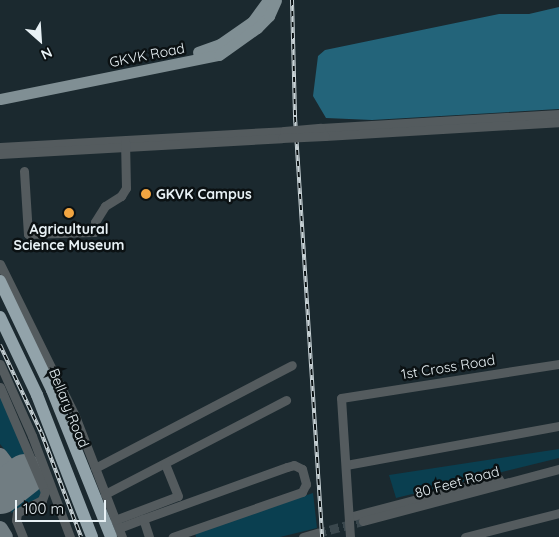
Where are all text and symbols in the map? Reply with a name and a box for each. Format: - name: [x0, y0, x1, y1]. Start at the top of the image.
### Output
- north arrow: [15, 15, 65, 65]
- street label: GKVK Road: [108, 39, 186, 71]
- text: N: [38, 43, 55, 64]
- place label: GKVK Campus: [156, 186, 252, 202]
- marker: GKVK Campus: [140, 188, 152, 200]
- marker: Agricultural Science Museum: [63, 207, 75, 219]
- place label: Agricultural Science Museum: [14, 221, 124, 253]
- street label: 1st Cross Road: [400, 351, 496, 383]
- street label: Bellary Road: [46, 366, 92, 450]
- street label: 80 Feet Road: [413, 463, 501, 501]
- scale bar: [18, 490, 109, 522]
- text: 100 m: [23, 499, 64, 518]

